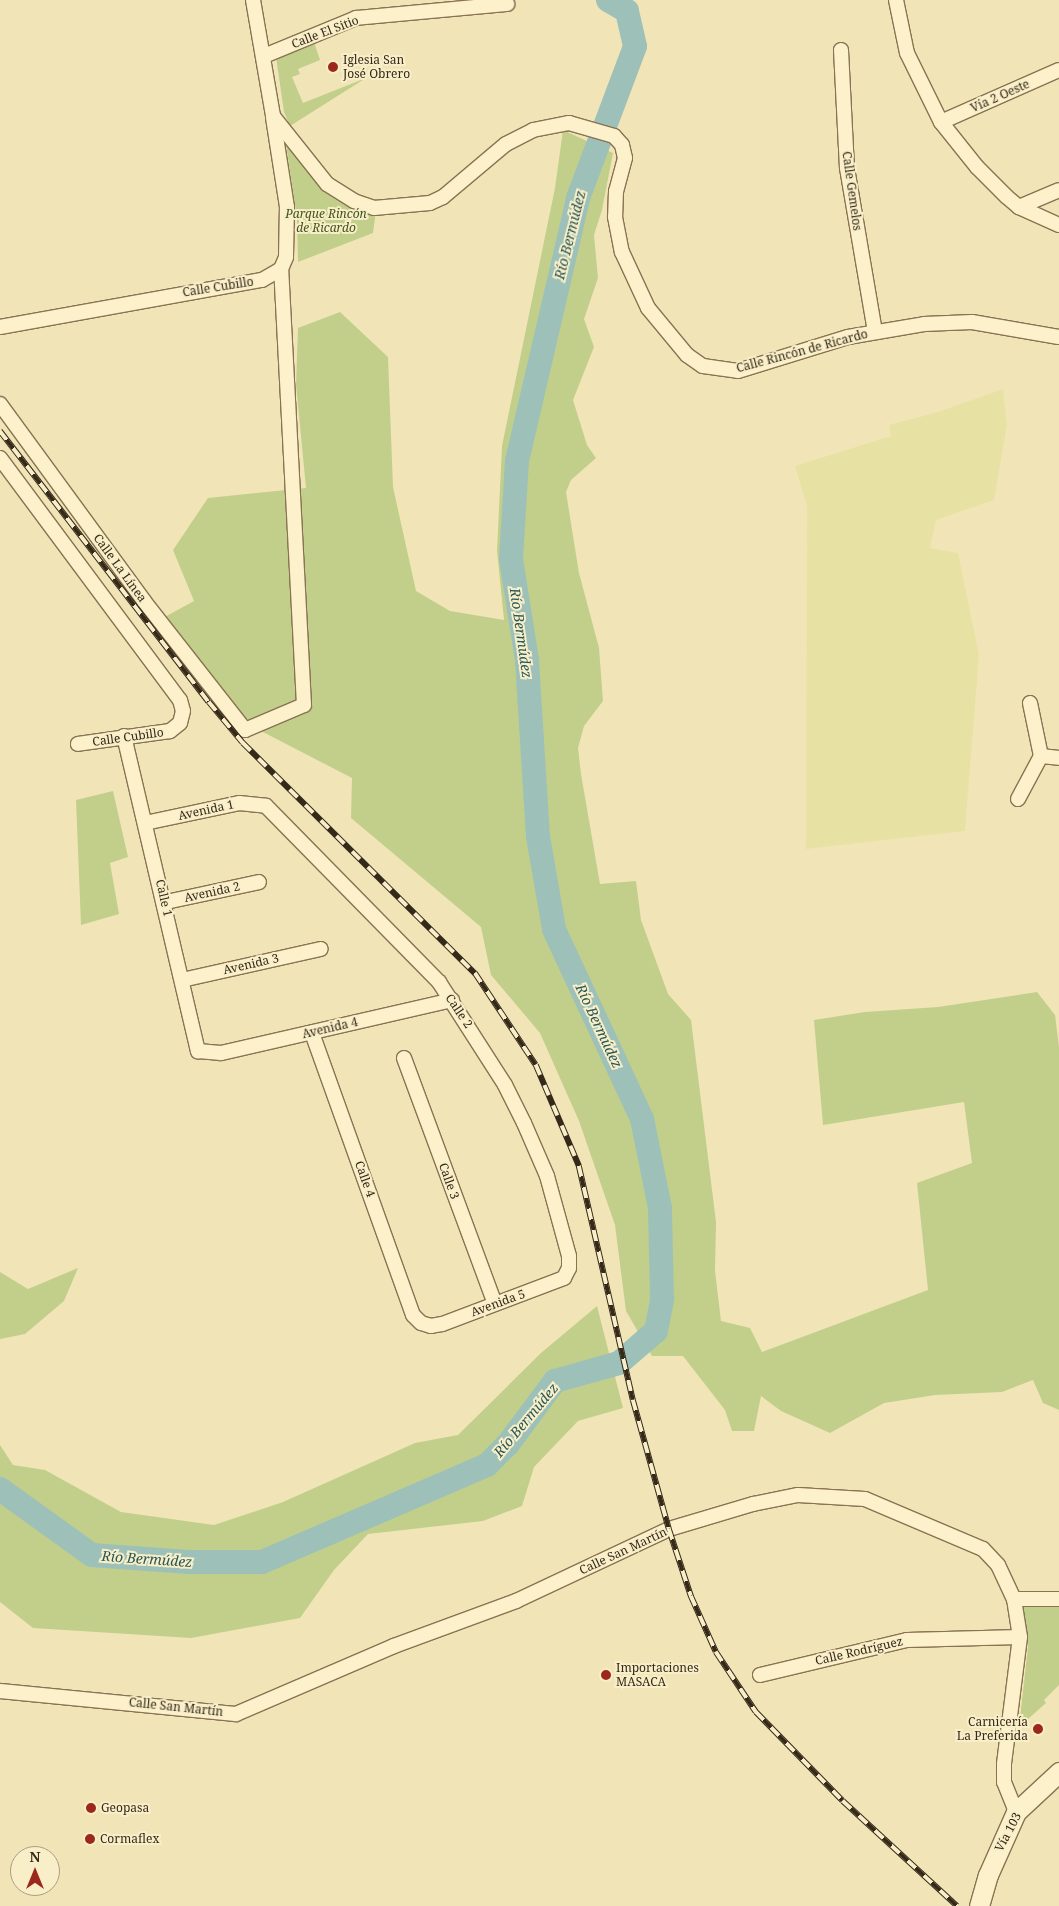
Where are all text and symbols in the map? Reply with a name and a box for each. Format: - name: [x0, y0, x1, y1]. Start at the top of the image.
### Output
- street label: Calle El Sitio: [289, 13, 361, 51]
- place label: Iglesia San José Obrero: [343, 53, 410, 81]
- marker: Iglesia San José Obrero: [327, 61, 339, 73]
- street label: Vía 2 Oeste: [968, 77, 1032, 115]
- street label: Calle Gemelos: [839, 150, 865, 232]
- water label: Río Bermúdez: [551, 189, 589, 281]
- park label: Parque Rincón de Ricardo: [285, 207, 367, 235]
- street label: Calle Cubillo: [181, 274, 255, 300]
- street label: Calle Rincón de Ricardo: [735, 327, 869, 375]
- street label: Calle La Línea: [90, 531, 150, 605]
- water label: Río Bermúdez: [506, 587, 536, 679]
- street label: Calle Cubillo: [92, 725, 164, 749]
- street label: Avenida 1: [177, 797, 235, 823]
- street label: Calle 1: [153, 878, 175, 918]
- street label: Avenida 2: [183, 879, 241, 905]
- street label: Avenida 3: [222, 951, 280, 977]
- water label: Río Bermúdez: [572, 981, 626, 1071]
- street label: Calle 2: [442, 991, 476, 1031]
- street label: Avenida 4: [301, 1015, 359, 1041]
- street label: Calle 4: [352, 1159, 378, 1199]
- street label: Calle 3: [436, 1161, 462, 1201]
- street label: Avenida 5: [469, 1287, 527, 1319]
- water label: Río Bermúdez: [490, 1380, 562, 1460]
- street label: Calle San Martín: [577, 1524, 669, 1578]
- water label: Río Bermúdez: [101, 1547, 193, 1571]
- street label: Calle Rodríguez: [814, 1634, 904, 1668]
- place label: Importaciones MASACA: [616, 1661, 699, 1689]
- marker: Importaciones MASACA: [600, 1669, 612, 1681]
- street label: Calle San Martín: [128, 1695, 224, 1719]
- place label: Carnicería La Preferida: [957, 1715, 1028, 1743]
- marker: Carnicería La Preferida: [1032, 1723, 1044, 1735]
- place label: Geopasa: [101, 1801, 149, 1815]
- marker: Geopasa: [85, 1802, 97, 1814]
- street label: Vía 103: [992, 1810, 1024, 1854]
- place label: Cormaflex: [100, 1832, 159, 1846]
- marker: Cormaflex: [84, 1833, 96, 1845]
- north arrow: [10, 1846, 60, 1896]
- text: N: [29, 1847, 41, 1866]

